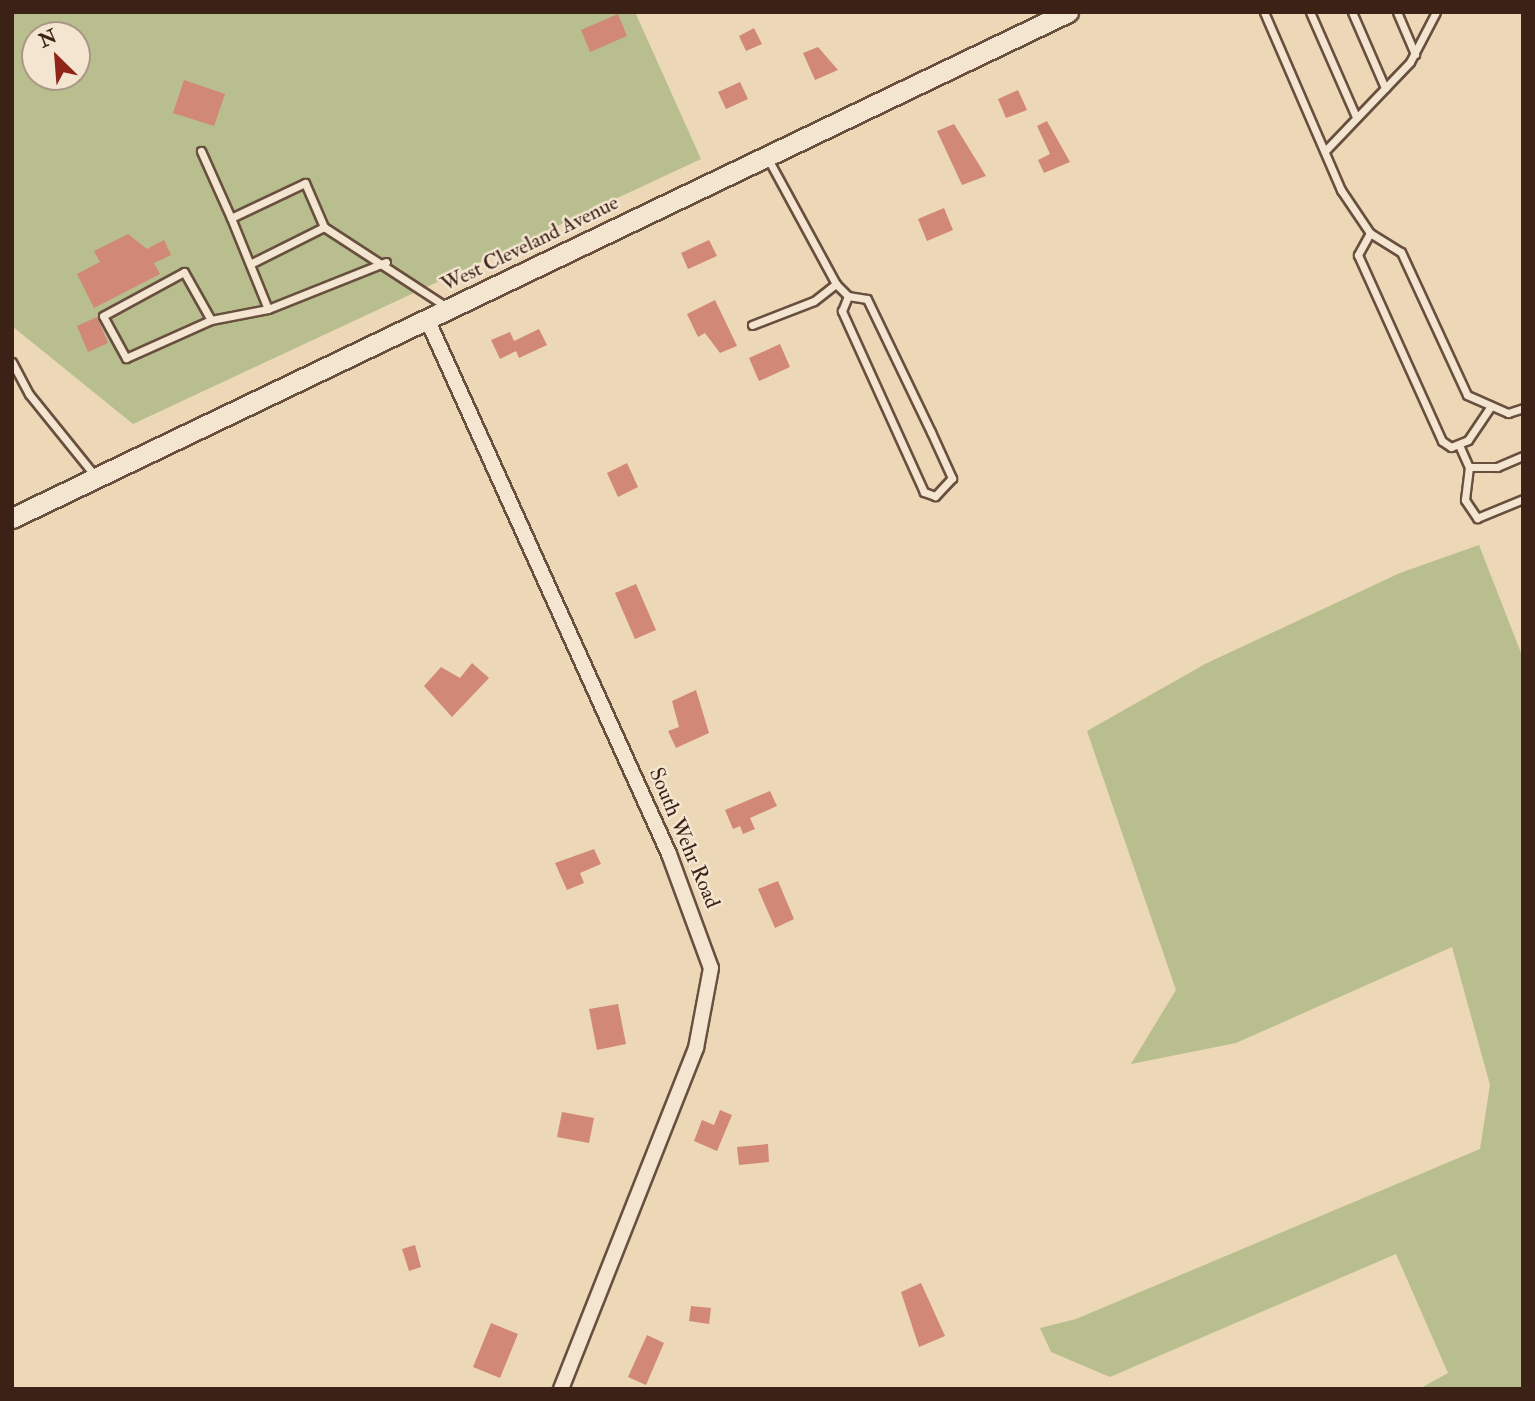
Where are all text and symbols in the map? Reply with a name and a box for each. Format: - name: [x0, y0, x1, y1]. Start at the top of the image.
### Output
- north arrow: [21, 21, 91, 91]
- text: N: [35, 24, 61, 53]
- street label: West Cleveland Avenue: [437, 190, 623, 298]
- street label: South Wehr Road: [643, 764, 725, 912]

